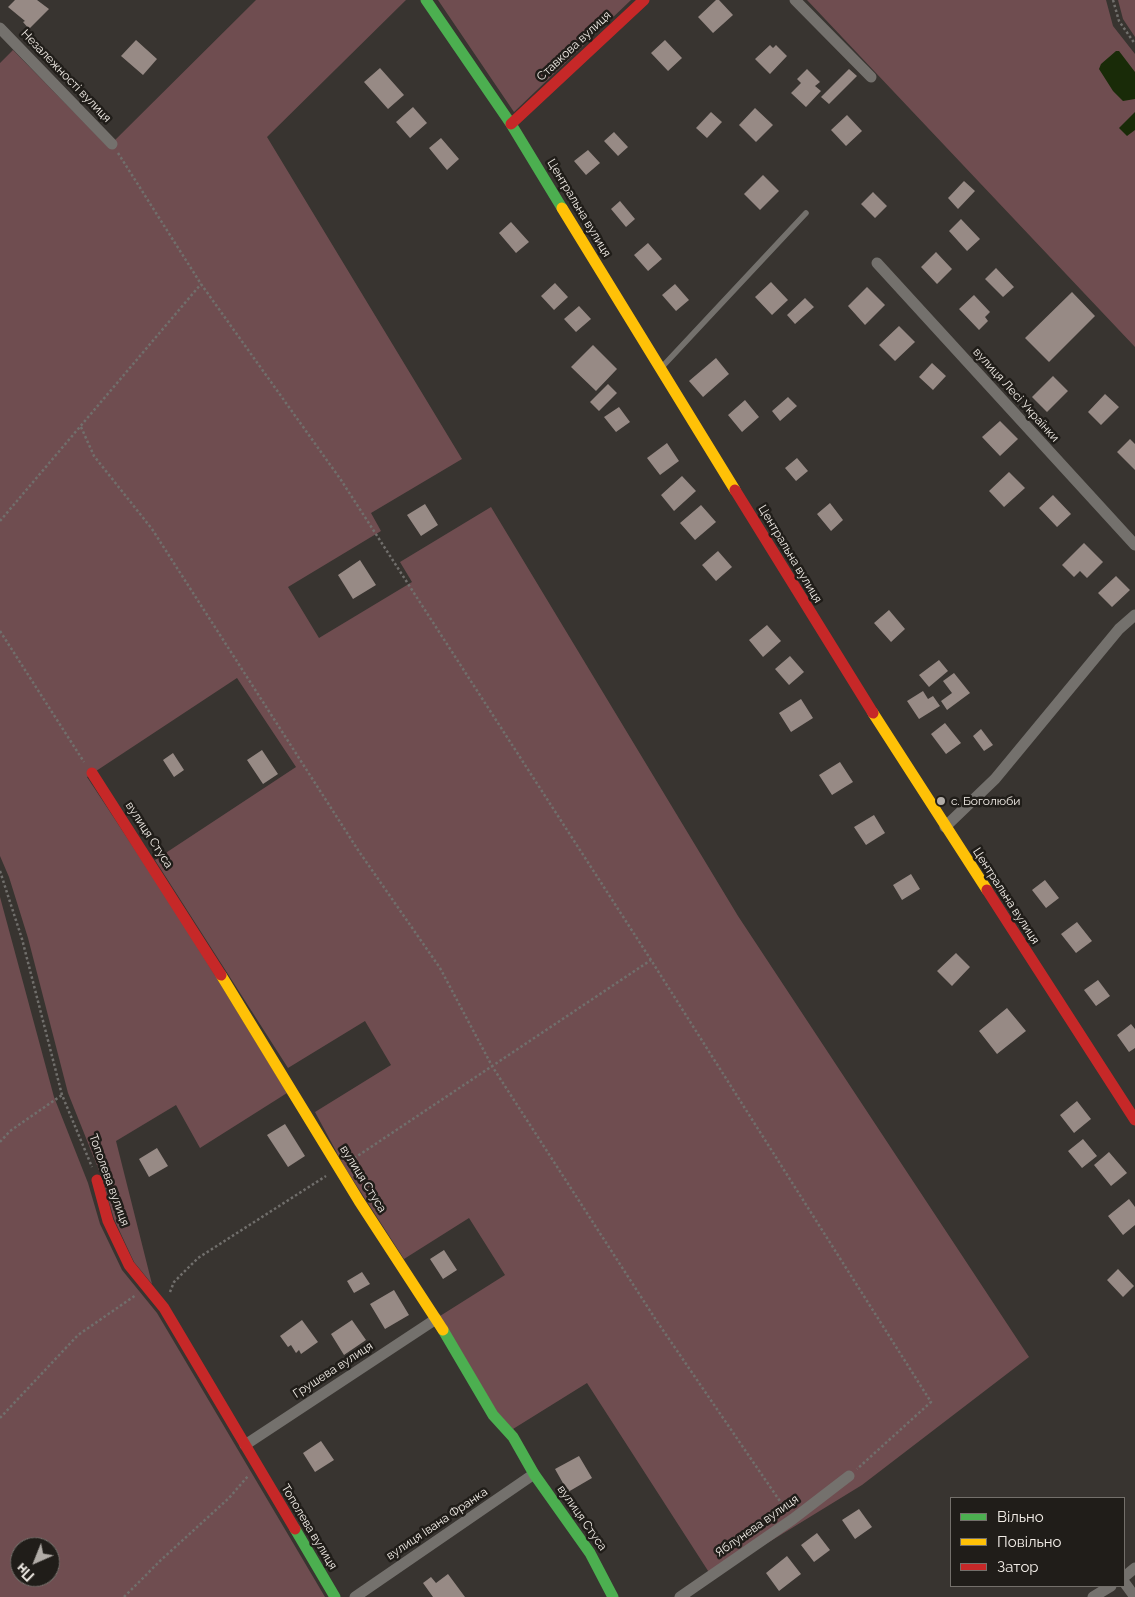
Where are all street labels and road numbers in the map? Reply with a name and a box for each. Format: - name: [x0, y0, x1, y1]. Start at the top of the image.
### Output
- street label: Ставкова вулиця: [534, 8, 614, 84]
- street label: Незалежності вулиця: [18, 27, 114, 125]
- street label: Центральна вулиця: [544, 156, 614, 260]
- street label: вулиця Лесі Українки: [970, 345, 1062, 445]
- street label: Центральна вулиця: [755, 502, 825, 606]
- street label: вулиця Стуса: [122, 799, 176, 871]
- street label: Центральна вулиця: [970, 845, 1042, 947]
- street label: Тополева вулиця: [86, 1132, 132, 1228]
- street label: вулиця Стуса: [337, 1143, 389, 1215]
- street label: Грушева вулиця: [290, 1339, 376, 1401]
- street label: Тополева вулиця: [278, 1482, 340, 1572]
- street label: вулиця Стуса: [554, 1483, 610, 1553]
- street label: вулиця Івана Франка: [384, 1485, 490, 1563]
- street label: Яблунева вулиця: [713, 1492, 801, 1560]

